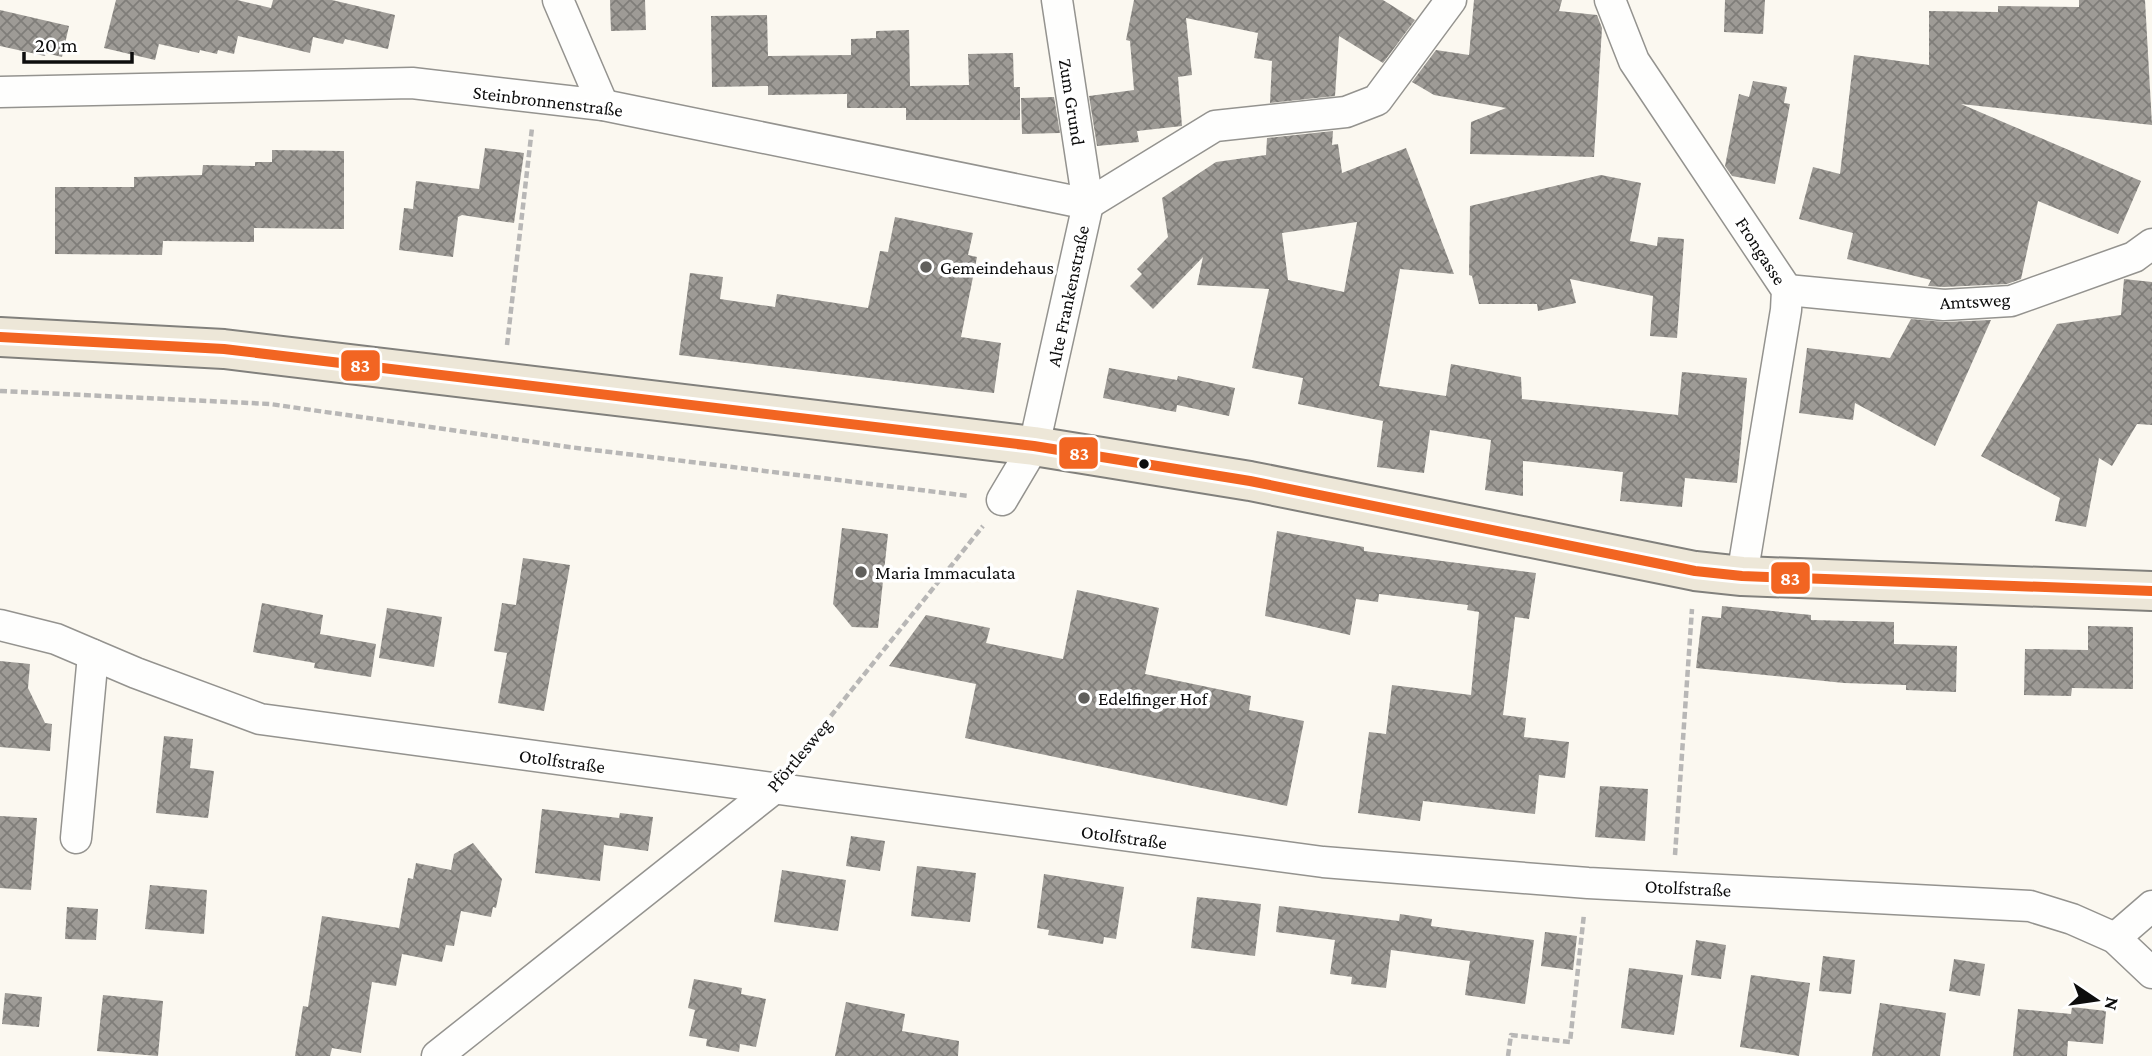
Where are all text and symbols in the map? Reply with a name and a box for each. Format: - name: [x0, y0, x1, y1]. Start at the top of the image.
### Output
- scale bar: [24, 21, 133, 65]
- text: 20 m: [35, 33, 78, 57]
- street label: Zum Grund: [1055, 57, 1089, 147]
- street label: Steinbronnenstraße: [472, 81, 624, 121]
- street label: Frongasse: [1731, 213, 1791, 289]
- street label: Alte Frankenstraße: [1043, 223, 1093, 369]
- place label: Gemeindehaus: [940, 257, 1054, 278]
- marker: Gemeindehaus: [918, 259, 934, 275]
- street label: Amtsweg: [1939, 289, 2011, 313]
- line badge: 83: [340, 349, 381, 382]
- text: 83: [350, 355, 370, 376]
- line badge: 83: [1058, 436, 1099, 470]
- text: 83: [1069, 443, 1089, 464]
- unlabelled marker: [1137, 457, 1151, 471]
- line badge: 83: [1770, 561, 1811, 595]
- place label: Maria Immaculata: [875, 562, 1016, 583]
- marker: Maria Immaculata: [853, 564, 869, 580]
- text: 83: [1780, 568, 1800, 589]
- place label: Edelfinger Hof: [1098, 688, 1209, 709]
- marker: Edelfinger Hof: [1076, 690, 1092, 706]
- street label: Pförtlesweg: [762, 714, 836, 796]
- street label: Otolfstraße: [518, 745, 606, 777]
- street label: Otolfstraße: [1080, 821, 1168, 853]
- street label: Otolfstraße: [1644, 875, 1732, 901]
- north arrow: [2061, 965, 2131, 1035]
- text: N: [2100, 995, 2124, 1012]

